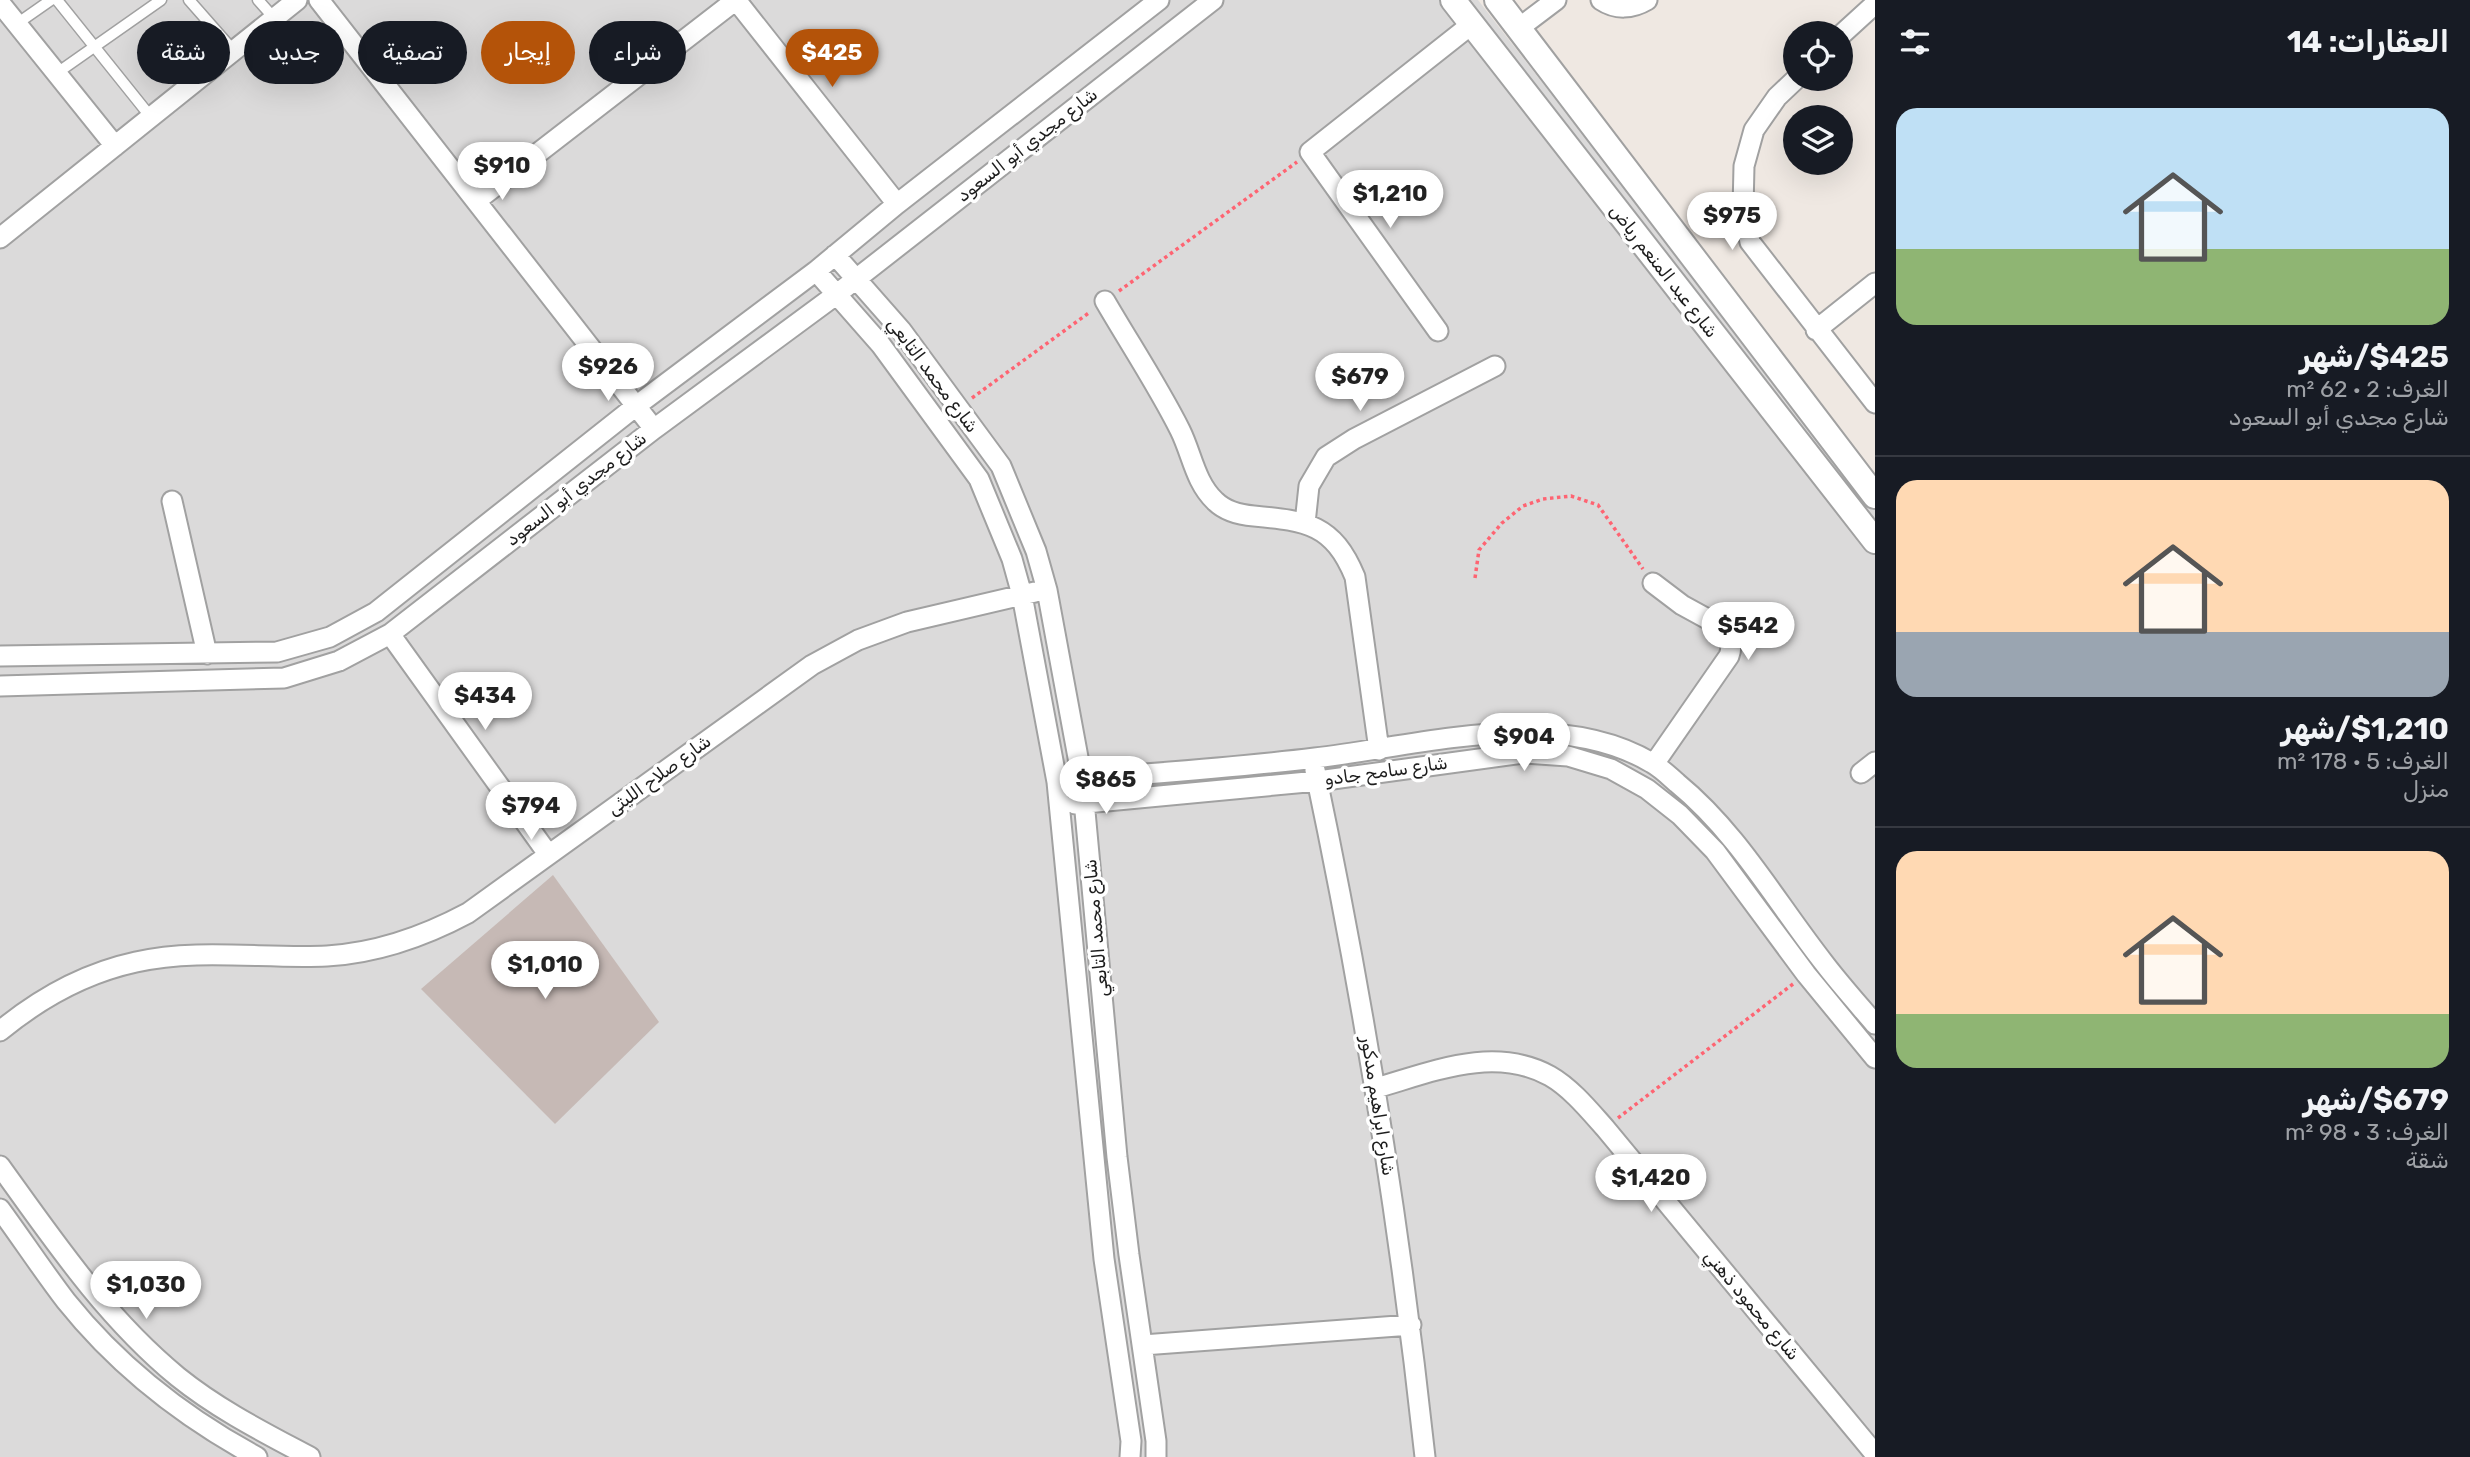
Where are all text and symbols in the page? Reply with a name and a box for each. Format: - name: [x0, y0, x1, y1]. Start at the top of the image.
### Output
- chip: شقة: [137, 21, 230, 84]
- chip: جديد: [244, 21, 344, 84]
- chip: تصفية: [358, 21, 467, 84]
- chip: إيجار: [481, 21, 575, 84]
- chip: شراء: [589, 21, 686, 84]
- map controls: [1783, 21, 1853, 175]
- button: locate: [1783, 21, 1853, 91]
- icon: filters: [1896, 23, 1934, 61]
- text: العقارات: 14: [2287, 24, 2449, 60]
- pin: $425: [791, 29, 873, 89]
- text: $425: [802, 38, 862, 66]
- street label: شارع مجدي أبو السعود: [952, 83, 1102, 208]
- button: layers: [1783, 105, 1853, 175]
- pin: $910: [461, 142, 543, 202]
- text: $910: [473, 151, 531, 179]
- icon: home: [2110, 154, 2236, 280]
- pin: $1,210: [1333, 170, 1447, 230]
- text: $1,210: [1352, 179, 1428, 207]
- pin: $975: [1691, 192, 1773, 252]
- street label: شارع عبد المنعم رياض: [1604, 200, 1723, 343]
- text: $975: [1703, 201, 1761, 229]
- street label: شارع محمد التابعي: [881, 313, 983, 438]
- text: $425/شهر: [2300, 339, 2449, 375]
- pin: $926: [567, 344, 649, 403]
- text: $926: [578, 352, 638, 380]
- pin: $679: [1319, 354, 1401, 413]
- text: $679: [1331, 362, 1389, 390]
- text: الغرف: 2 · 62 m²: [2286, 375, 2449, 403]
- text: شارع مجدي أبو السعود: [2228, 403, 2449, 431]
- street label: شارع مجدي أبو السعود: [501, 427, 651, 552]
- icon: home: [2110, 526, 2236, 652]
- pin: $542: [1707, 602, 1789, 662]
- text: $542: [1718, 611, 1778, 639]
- pin: $434: [444, 672, 526, 732]
- text: $434: [454, 681, 516, 709]
- text: $1,210/شهر: [2281, 711, 2449, 747]
- pin: $904: [1483, 714, 1565, 773]
- text: $904: [1493, 722, 1555, 750]
- street label: شارع صلاح الليثى: [603, 730, 716, 821]
- text: الغرف: 5 · 178 m²: [2277, 747, 2449, 775]
- street label: شارع سامح جادو: [1323, 751, 1449, 793]
- pin: $865: [1065, 756, 1147, 816]
- text: $865: [1076, 765, 1136, 793]
- text: منزل: [2403, 775, 2449, 803]
- pin: $794: [490, 782, 572, 842]
- text: $794: [502, 791, 560, 819]
- street label: شارع محمد التابعي: [1079, 858, 1115, 998]
- icon: home: [2110, 897, 2236, 1023]
- pin: $1,010: [488, 942, 602, 1001]
- text: $1,010: [507, 950, 583, 978]
- street label: شارع ابراهيم مدكور: [1355, 1034, 1400, 1177]
- text: $679/شهر: [2303, 1082, 2449, 1118]
- text: الغرف: 3 · 98 m²: [2285, 1118, 2449, 1146]
- text: شقة: [2405, 1146, 2449, 1174]
- pin: $1,420: [1594, 1154, 1708, 1214]
- text: $1,420: [1611, 1163, 1691, 1191]
- street label: شارع محمود ذهني: [1698, 1245, 1805, 1366]
- pin: $1,030: [89, 1262, 203, 1321]
- text: $1,030: [106, 1270, 186, 1298]

